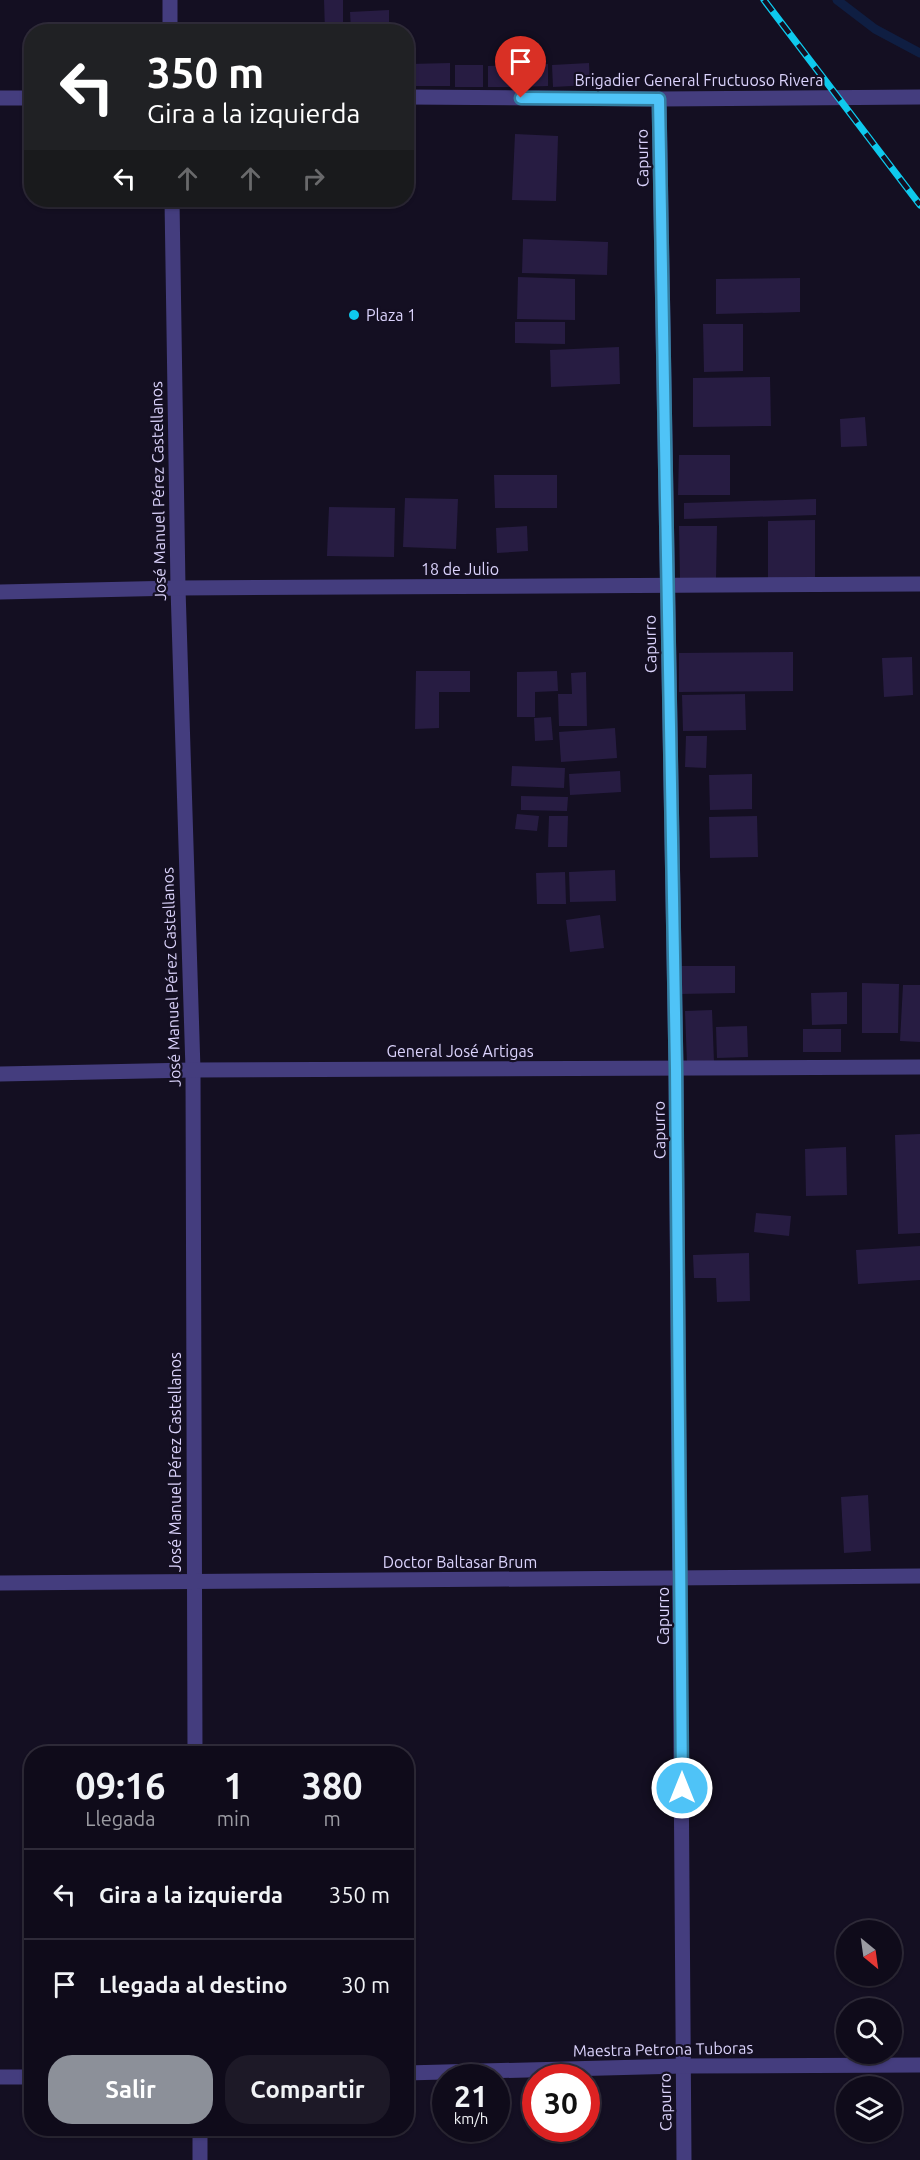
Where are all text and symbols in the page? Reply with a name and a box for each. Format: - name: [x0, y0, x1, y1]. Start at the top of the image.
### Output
- pin: [495, 36, 546, 98]
- icon: arrive: [504, 45, 537, 78]
- icon: left: [48, 48, 126, 126]
- text: 350 m: [147, 49, 264, 96]
- street label: Brigadier General Fructuoso Rivera: [574, 71, 824, 89]
- text: Gira a la izquierda: [147, 98, 360, 128]
- street label: Capurro: [632, 129, 652, 187]
- icon: left: [108, 162, 141, 195]
- icon: ahead: [171, 162, 204, 195]
- icon: ahead: [234, 162, 267, 195]
- icon: right: [297, 162, 330, 195]
- place label: Plaza 1: [366, 306, 416, 324]
- marker: Plaza 1: [347, 308, 361, 322]
- street label: José Manuel Pérez Castellanos: [147, 381, 169, 601]
- street label: 18 de Julio: [421, 560, 499, 578]
- street label: Capurro: [640, 615, 660, 673]
- street label: José Manuel Pérez Castellanos: [158, 867, 184, 1087]
- street label: General José Artigas: [386, 1042, 534, 1060]
- street label: Capurro: [649, 1101, 669, 1159]
- street label: José Manuel Pérez Castellanos: [166, 1352, 184, 1572]
- street label: Doctor Baltasar Brum: [383, 1553, 537, 1571]
- street label: Capurro: [654, 1587, 672, 1645]
- position arrow: [650, 1756, 714, 1820]
- text: 09:16: [75, 1765, 165, 1806]
- text: 1: [223, 1765, 244, 1806]
- text: 380: [302, 1765, 363, 1806]
- text: Llegada: [85, 1807, 156, 1830]
- text: min: [217, 1807, 250, 1830]
- text: m: [324, 1807, 341, 1830]
- icon: left: [48, 1878, 81, 1911]
- text: Gira a la izquierda: [99, 1882, 283, 1907]
- text: 350 m: [329, 1882, 390, 1907]
- north arrow: [836, 1920, 902, 1986]
- map controls: [836, 1920, 902, 2142]
- icon: arrive: [48, 1968, 81, 2001]
- text: Llegada al destino: [99, 1972, 287, 1997]
- text: 30 m: [341, 1972, 390, 1997]
- button: search: [836, 1998, 902, 2064]
- street label: Maestra Petrona Tuboras: [573, 2038, 753, 2060]
- button: Salir: [48, 2055, 213, 2124]
- button: Compartir: [225, 2055, 390, 2124]
- speed limit sign: 30: [522, 2064, 600, 2142]
- street label: Capurro: [655, 2073, 675, 2131]
- button: layers: [836, 2076, 902, 2142]
- text: 21: [454, 2079, 488, 2113]
- text: km/h: [454, 2110, 488, 2127]

